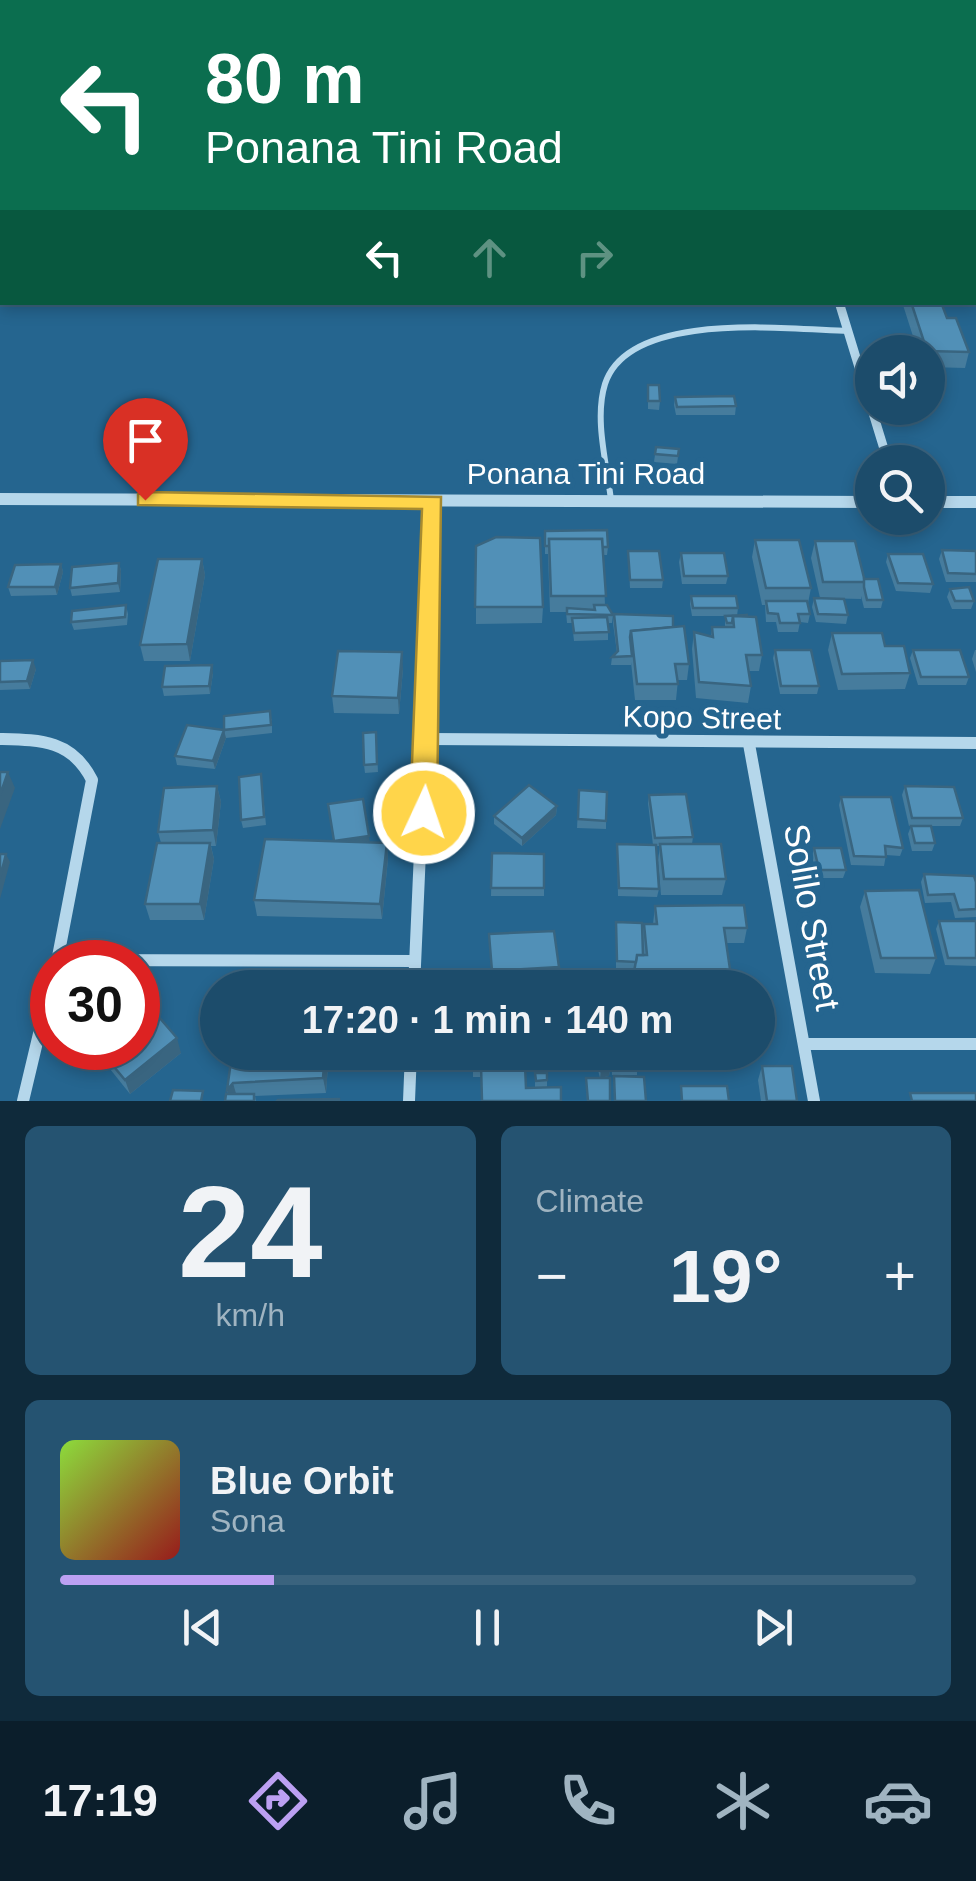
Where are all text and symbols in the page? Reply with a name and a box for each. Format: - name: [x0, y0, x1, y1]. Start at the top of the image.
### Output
- icon: left: [40, 40, 170, 170]
- text: 80 m: [205, 40, 365, 118]
- text: Ponana Tini Road: [205, 122, 563, 173]
- icon: left: [357, 230, 412, 285]
- icon: ahead: [462, 230, 517, 285]
- icon: right: [567, 230, 622, 285]
- map controls: [855, 335, 945, 535]
- button: sound: [855, 335, 945, 425]
- pin: [103, 398, 188, 501]
- icon: arrive: [118, 413, 173, 468]
- button: search: [855, 445, 945, 535]
- street label: Ponana Tini Road: [467, 457, 705, 490]
- street label: Kopo Street: [623, 700, 782, 735]
- position arrow: [372, 761, 476, 865]
- street label: Solilo Street: [777, 821, 848, 1013]
- speed limit sign: 30: [30, 940, 160, 1070]
- text: 17:20 · 1 min · 140 m: [302, 999, 673, 1041]
- text: 24: [178, 1159, 323, 1305]
- text: Climate: [536, 1183, 644, 1219]
- text: 19°: [669, 1234, 782, 1318]
- text: −: [536, 1245, 568, 1307]
- text: +: [884, 1245, 916, 1307]
- text: km/h: [216, 1297, 285, 1333]
- text: Blue Orbit: [210, 1460, 394, 1502]
- text: Sona: [210, 1503, 285, 1539]
- icon: previous: [175, 1600, 230, 1655]
- icon: pause: [460, 1600, 515, 1655]
- icon: next: [746, 1600, 801, 1655]
- icon: directions: [243, 1766, 313, 1836]
- icon: music: [398, 1766, 468, 1836]
- icon: phone: [553, 1766, 623, 1836]
- icon: climate: [708, 1766, 778, 1836]
- icon: car: [863, 1766, 933, 1836]
- text: 17:19: [43, 1775, 158, 1826]

